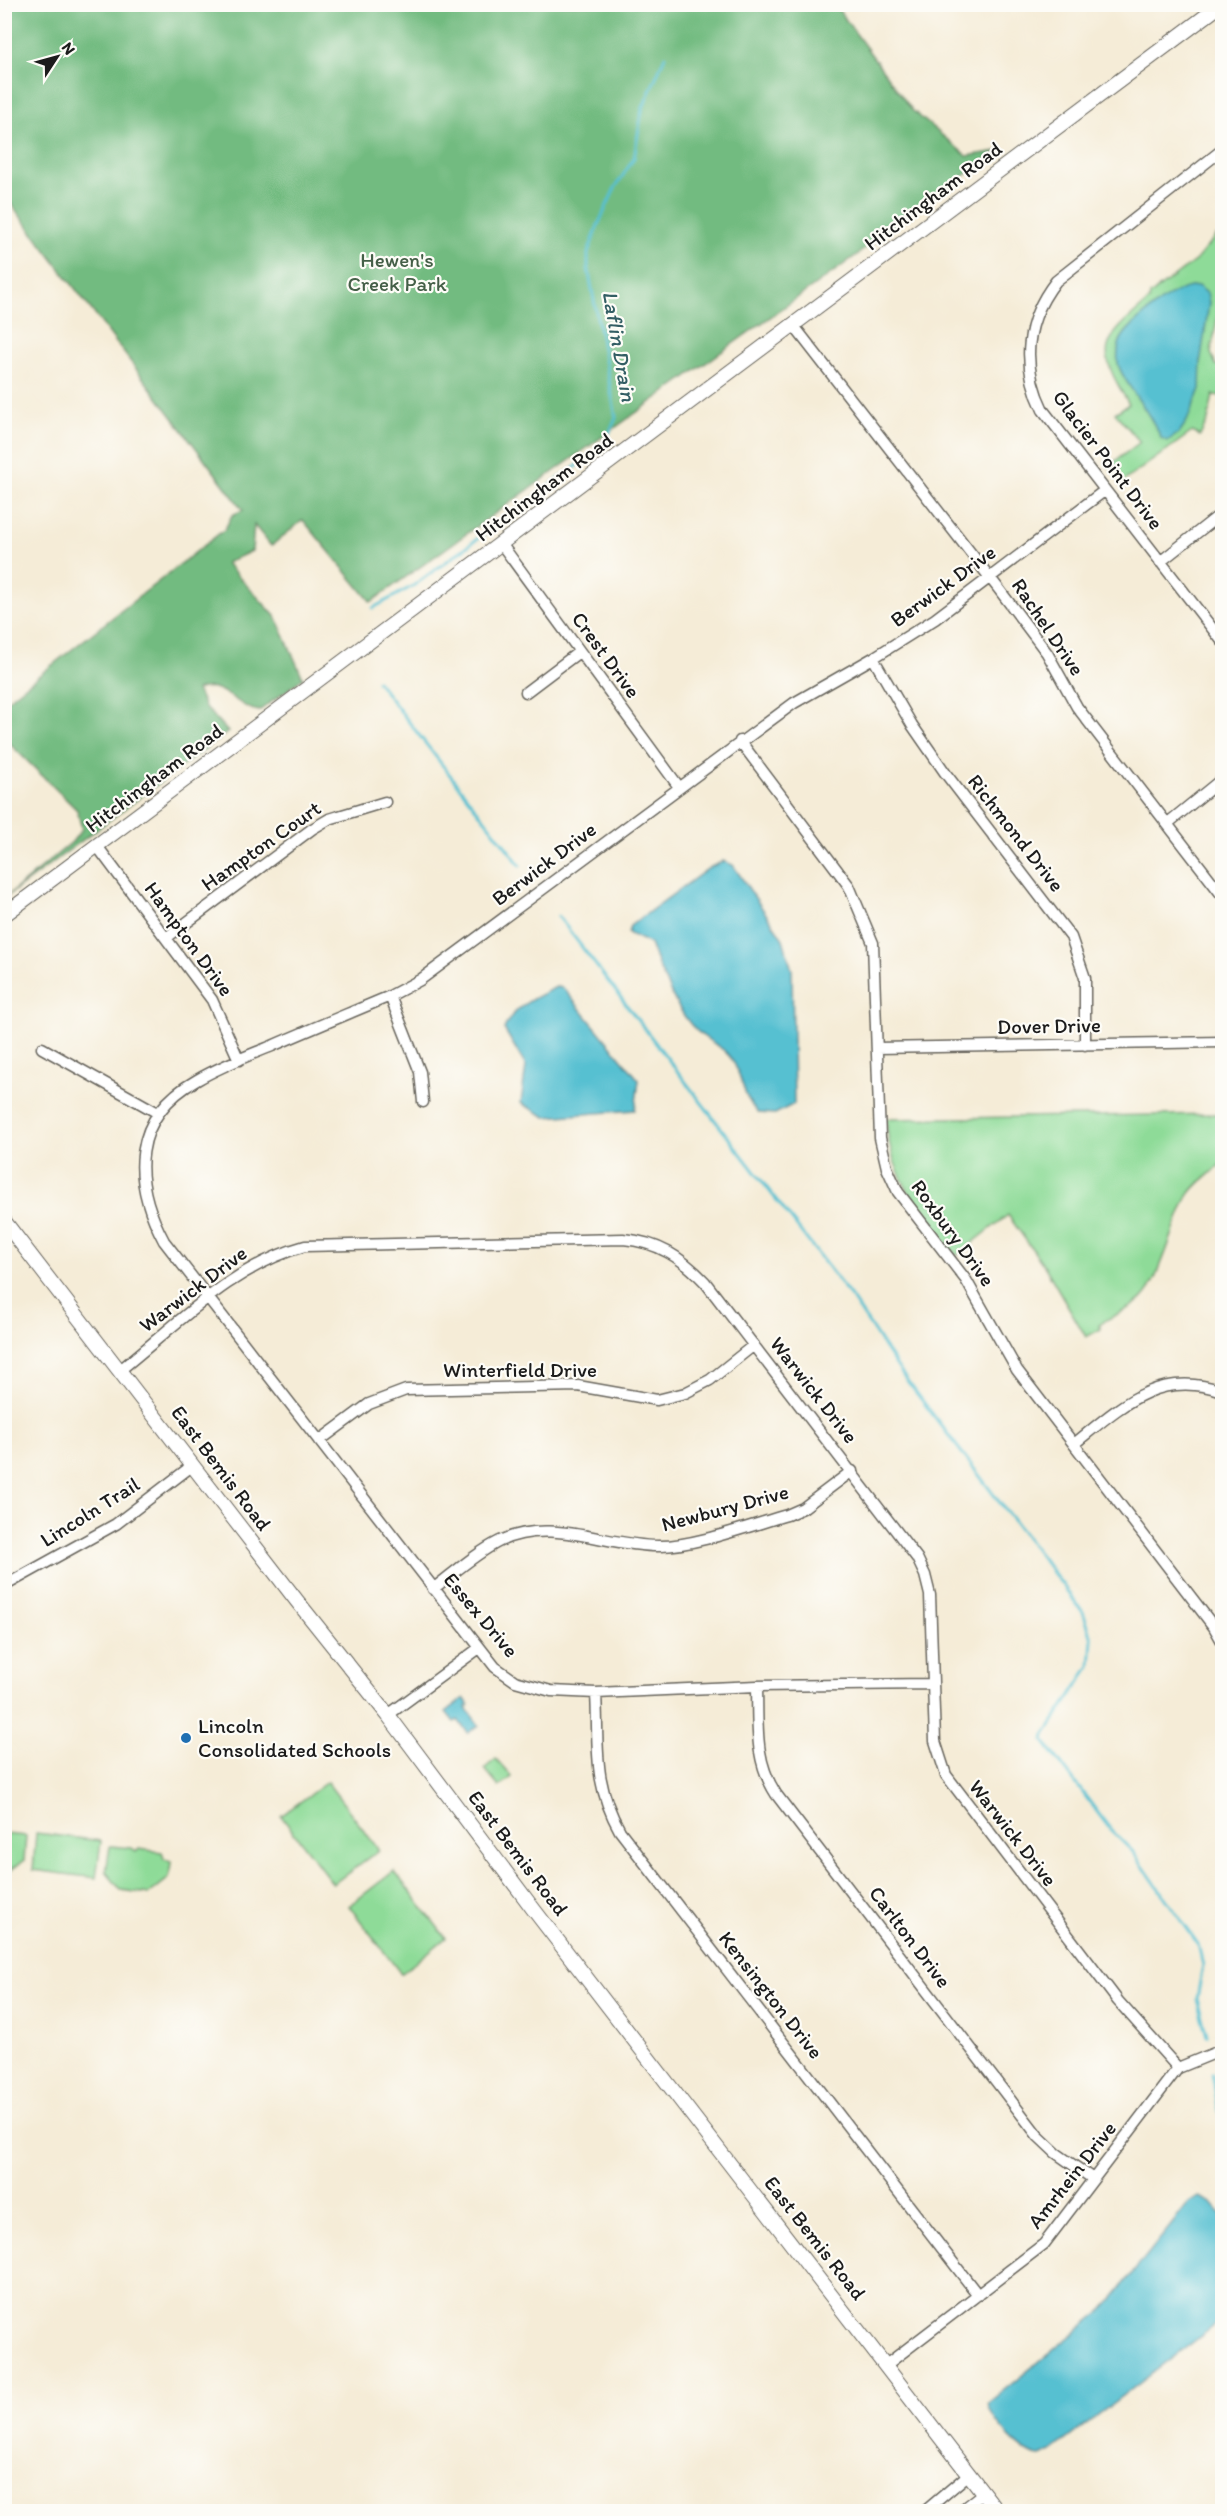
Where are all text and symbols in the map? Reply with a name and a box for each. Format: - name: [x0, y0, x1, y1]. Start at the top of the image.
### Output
- north arrow: [27, 27, 87, 87]
- text: N: [58, 39, 80, 58]
- street label: Hitchingham Road: [859, 136, 1006, 255]
- park label: Hewen's Creek Park: [347, 247, 447, 296]
- water label: Laflin Drain: [596, 289, 643, 404]
- street label: Glacier Point Drive: [1048, 385, 1169, 534]
- street label: Hitchingham Road: [470, 427, 617, 546]
- street label: Berwick Drive: [885, 539, 1000, 632]
- street label: Rachel Drive: [1007, 573, 1090, 680]
- street label: Crest Drive: [567, 607, 646, 703]
- street label: Hitchingham Road: [80, 718, 227, 837]
- street label: Richmond Drive: [963, 769, 1070, 896]
- street label: Hampton Court: [196, 795, 325, 896]
- street label: Berwick Drive: [487, 816, 601, 911]
- street label: Hampton Drive: [139, 877, 239, 1001]
- street label: Dover Drive: [997, 1012, 1101, 1039]
- street label: Roxbury Drive: [906, 1174, 1001, 1291]
- street label: Warwick Drive: [134, 1240, 252, 1337]
- street label: Warwick Drive: [765, 1331, 864, 1448]
- street label: Winterfield Drive: [443, 1357, 597, 1382]
- street label: East Bemis Road: [166, 1400, 277, 1535]
- street label: Lincoln Trail: [35, 1471, 144, 1552]
- street label: Newbury Drive: [659, 1479, 791, 1537]
- street label: Essex Drive: [439, 1567, 524, 1662]
- place label: Lincoln Consolidated Schools: [198, 1713, 391, 1762]
- marker: Lincoln Consolidated Schools: [179, 1731, 193, 1745]
- street label: Warwick Drive: [964, 1774, 1063, 1891]
- street label: East Bemis Road: [463, 1785, 574, 1920]
- street label: Carlton Drive: [864, 1881, 957, 1992]
- street label: Kensington Drive: [714, 1926, 829, 2063]
- street label: Amrhein Drive: [1022, 2116, 1121, 2233]
- street label: East Bemis Road: [759, 2171, 872, 2305]

